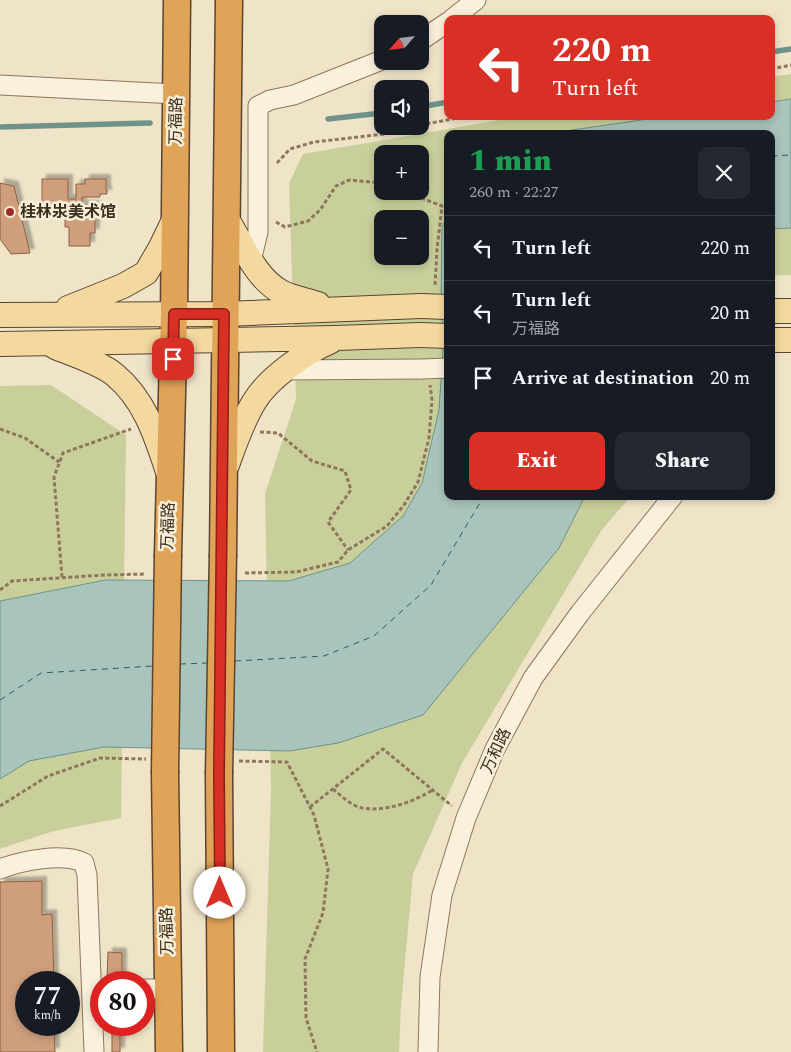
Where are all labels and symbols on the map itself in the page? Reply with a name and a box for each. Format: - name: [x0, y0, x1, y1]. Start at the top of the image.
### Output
- north arrow: [374, 15, 429, 70]
- street label: 万福路: [164, 97, 188, 145]
- place label: 桂林汖美术馆: [20, 200, 116, 224]
- marker: 桂林汖美术馆: [4, 206, 16, 218]
- pin: [152, 338, 194, 380]
- street label: 万福路: [155, 502, 181, 550]
- street label: 万和路: [475, 724, 517, 778]
- position arrow: [193, 866, 245, 918]
- street label: 万福路: [155, 907, 179, 955]
- speed limit sign: 80: [90, 971, 155, 1036]

